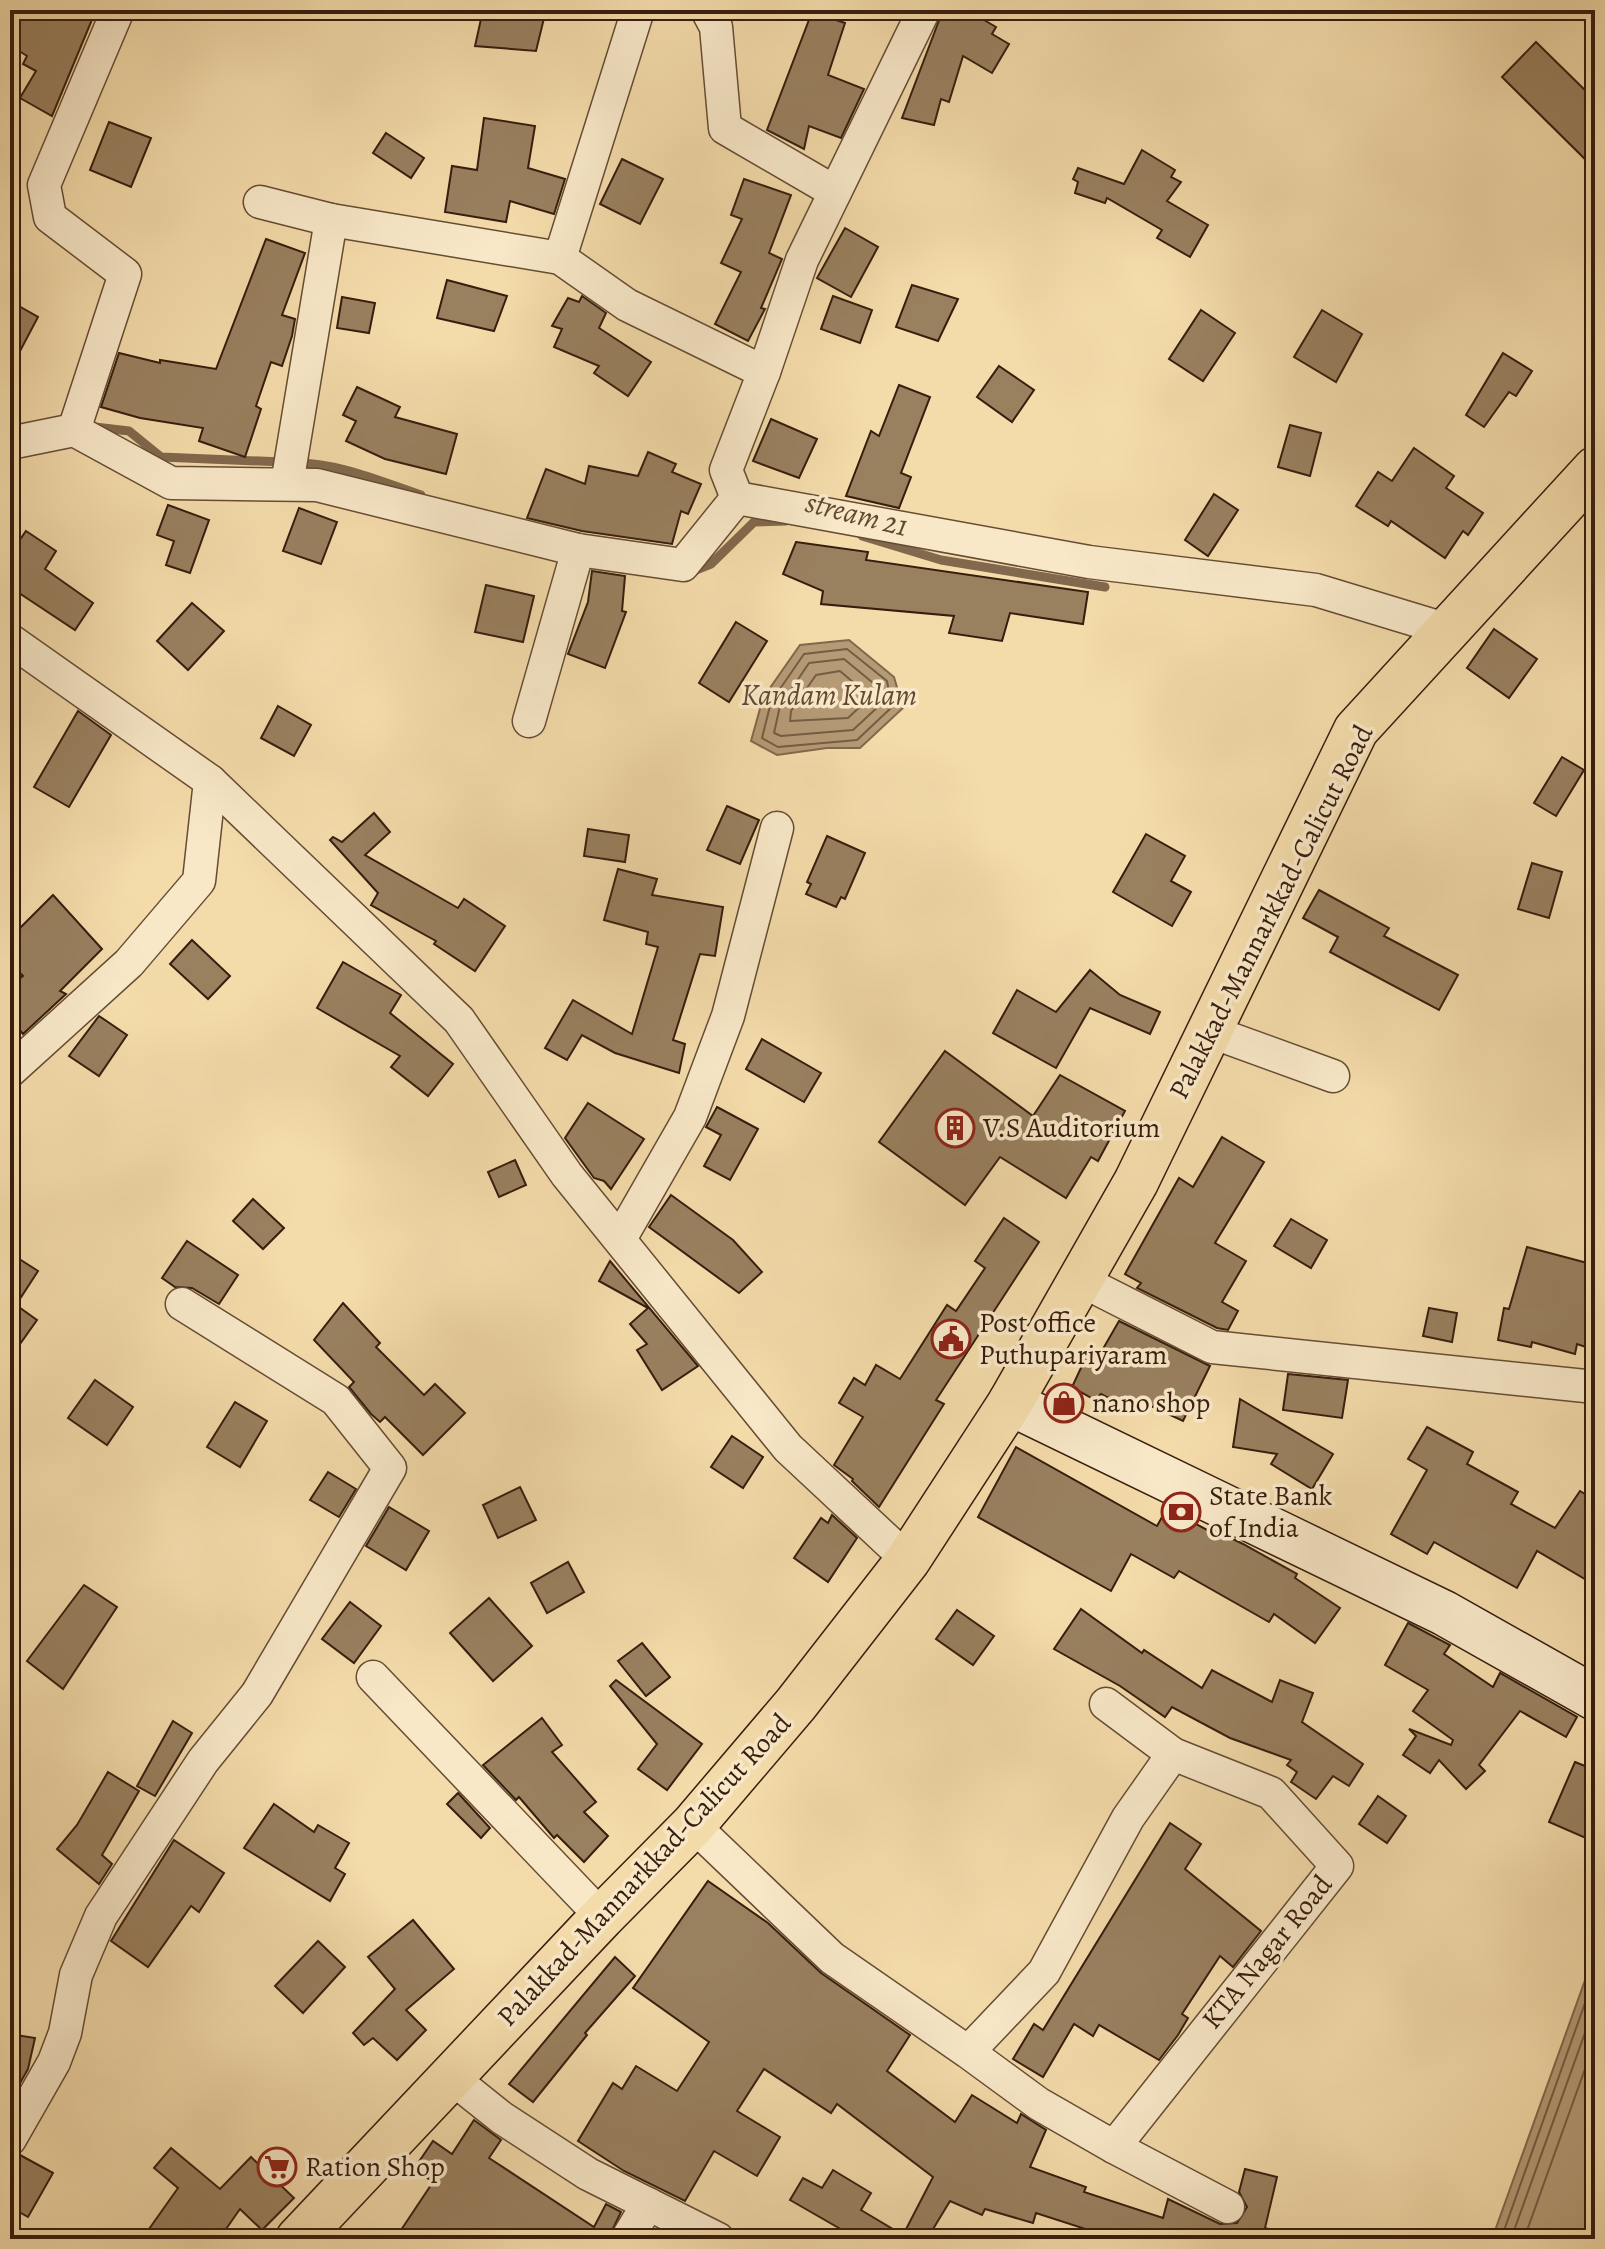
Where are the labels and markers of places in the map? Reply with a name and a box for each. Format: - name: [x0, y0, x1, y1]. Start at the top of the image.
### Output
- building icon: V.S Auditorium: [934, 1107, 976, 1149]
- place label: V.S Auditorium: [982, 1109, 1160, 1147]
- place label: Post office Puthupariyaram: [979, 1304, 1167, 1374]
- public building icon: Post office Puthupariyaram: [930, 1318, 972, 1360]
- shop icon: nano shop: [1043, 1382, 1085, 1424]
- place label: nano shop: [1092, 1384, 1210, 1422]
- place label: State Bank of India: [1209, 1477, 1333, 1547]
- bank icon: State Bank of India: [1160, 1491, 1202, 1533]
- supermarket icon: Ration Shop: [256, 2146, 298, 2188]
- place label: Ration Shop: [305, 2148, 445, 2186]

